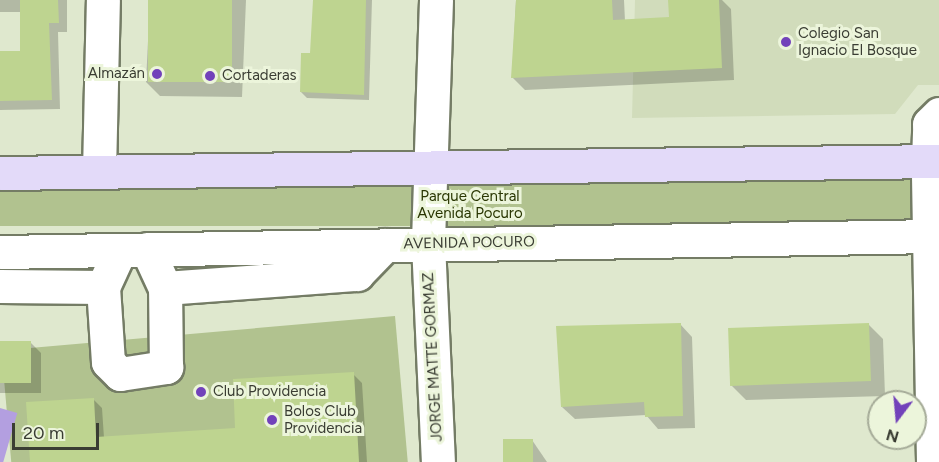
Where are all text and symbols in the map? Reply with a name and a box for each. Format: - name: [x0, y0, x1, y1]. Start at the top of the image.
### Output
- place label: Colegio San Ignacio El Bosque: [798, 24, 917, 59]
- marker: Colegio San Ignacio El Bosque: [779, 35, 793, 49]
- place label: Almazán: [88, 65, 145, 83]
- marker: Almazán: [150, 67, 164, 81]
- place label: Cortaderas: [222, 67, 297, 85]
- marker: Cortaderas: [203, 69, 217, 83]
- park label: Parque Central Avenida Pocuro: [417, 187, 523, 222]
- street label: AVENIDA POCURO: [403, 233, 535, 253]
- street label: JORGE MATTE GORMAZ: [420, 272, 446, 442]
- place label: Club Providencia: [213, 383, 326, 401]
- marker: Club Providencia: [194, 385, 208, 399]
- north arrow: [867, 390, 927, 450]
- place label: Bolos Club Providencia: [284, 402, 362, 437]
- scale bar: [15, 411, 102, 449]
- marker: Bolos Club Providencia: [265, 413, 279, 427]
- text: 20 m: [23, 422, 64, 444]
- text: N: [884, 425, 901, 447]

